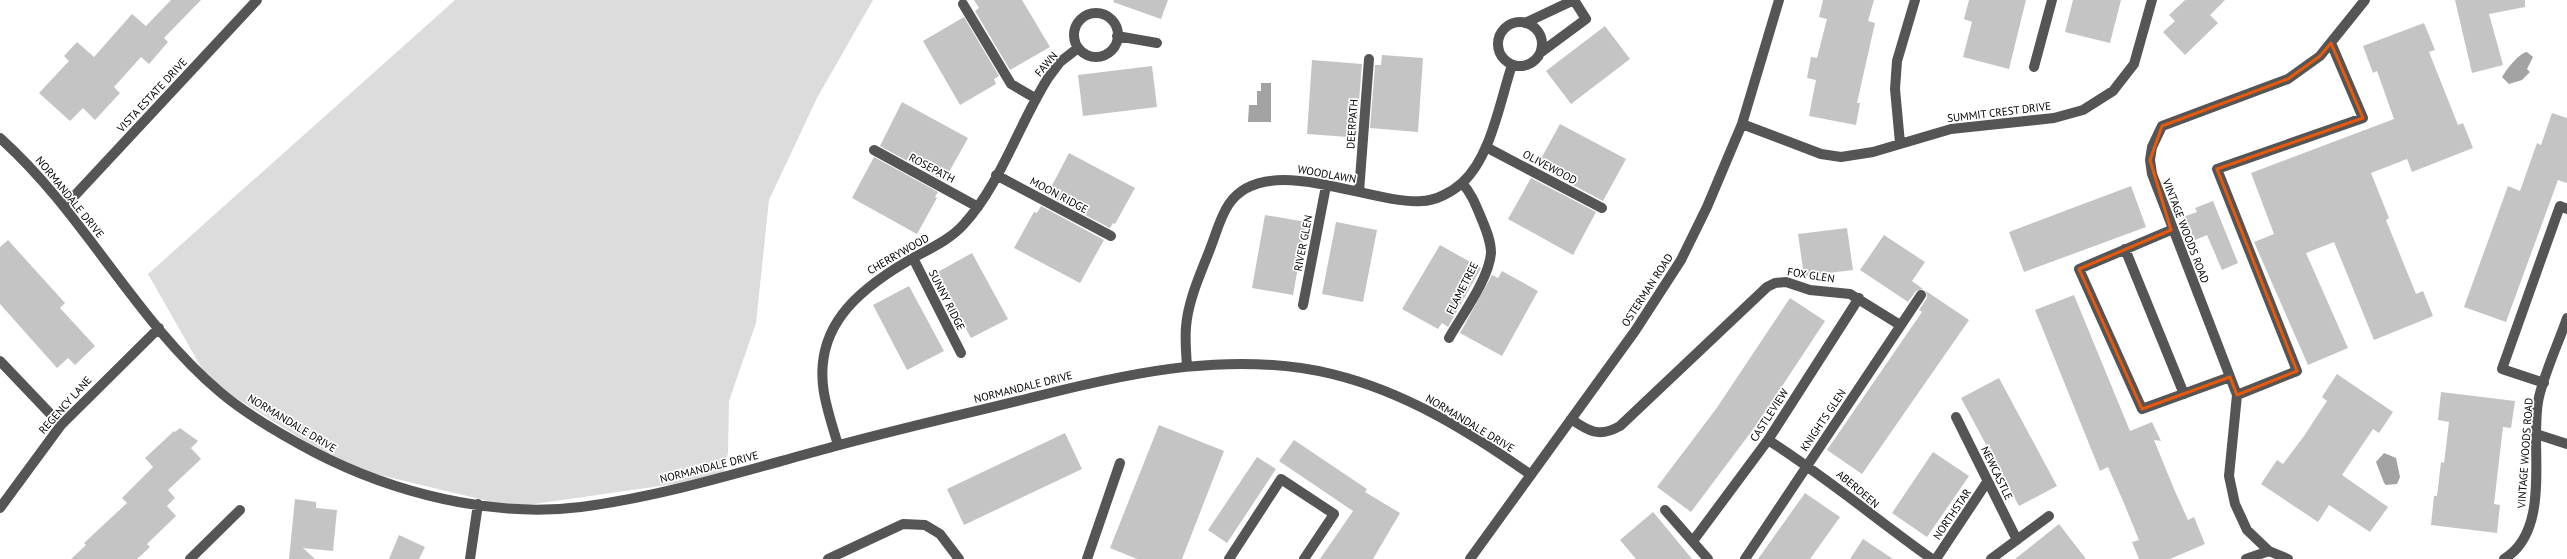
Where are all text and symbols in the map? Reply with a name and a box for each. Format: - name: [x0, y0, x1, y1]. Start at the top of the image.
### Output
- street label: FAWN: [1032, 49, 1060, 79]
- street label: VISTA ESTATE DRIVE: [113, 55, 190, 136]
- street label: DEERPATH: [1343, 98, 1361, 150]
- street label: SUMMIT CREST DRIVE: [1946, 99, 2052, 125]
- street label: OLIVEWOOD: [1520, 147, 1580, 187]
- street label: ROSEPATH: [907, 150, 957, 186]
- street label: NORMANDALE DRIVE: [33, 153, 107, 241]
- street label: WOODLAWN: [1296, 162, 1358, 186]
- street label: MOON RIDGE: [1028, 174, 1090, 216]
- street label: VINTAGE WOODS ROAD: [2159, 176, 2212, 285]
- street label: RIVER GLEN: [1291, 214, 1315, 272]
- street label: CHERRYWOOD: [865, 231, 931, 277]
- street label: OSTERMAN ROAD: [1618, 251, 1676, 329]
- street label: FLAMETREE: [1443, 259, 1481, 317]
- street label: FOX GLEN: [1786, 264, 1836, 286]
- street label: SUNNY RIDGE: [926, 267, 968, 333]
- street label: NORMANDALE DRIVE: [972, 368, 1074, 406]
- street label: REGENCY LANE: [35, 373, 95, 437]
- street label: CASTLEVIEW: [1747, 385, 1792, 444]
- street label: KNIGHTS GLEN: [1797, 386, 1849, 454]
- street label: NORMANDALE DRIVE: [245, 391, 339, 455]
- street label: NORMANDALE DRIVE: [1423, 391, 1517, 455]
- street label: VINTAGE WOODS ROAD: [2514, 397, 2536, 510]
- street label: NEWCASTLE: [1978, 444, 2016, 502]
- street label: NORMANDALE DRIVE: [658, 448, 760, 486]
- street label: ABERDEEN: [1834, 467, 1882, 511]
- street label: NORTHSTAR: [1930, 485, 1974, 542]

